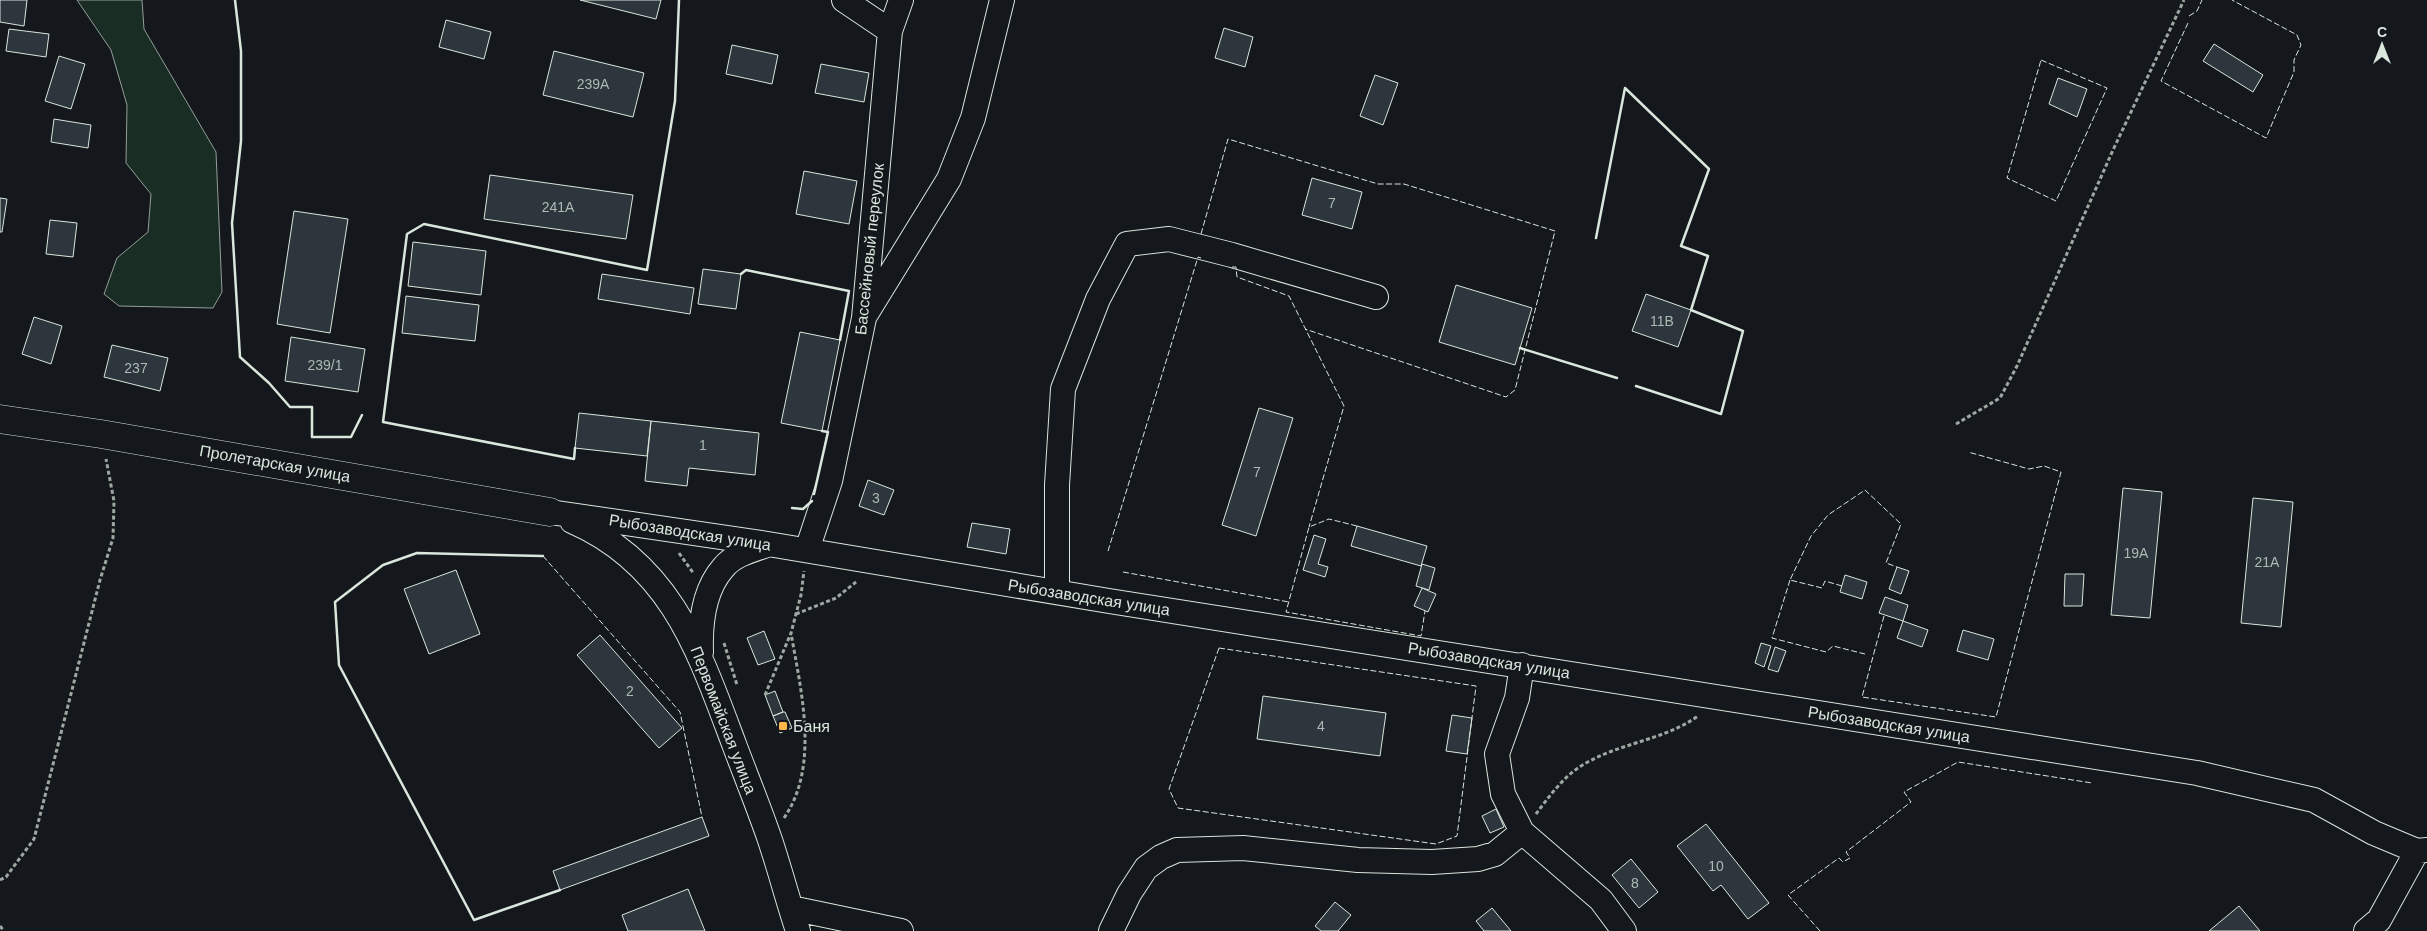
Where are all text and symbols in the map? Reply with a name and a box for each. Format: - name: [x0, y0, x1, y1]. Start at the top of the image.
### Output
- north arrow: [2357, 20, 2407, 70]
- text: С: [2377, 24, 2387, 40]
- house number: 239A: [577, 76, 610, 92]
- street label: Бассейновый переулок: [852, 161, 887, 336]
- house number: 7: [1328, 195, 1336, 211]
- house number: 241А: [542, 199, 575, 215]
- house number: 11В: [1650, 313, 1674, 329]
- house number: 239/1: [307, 357, 343, 373]
- house number: 237: [124, 360, 148, 376]
- house number: 1: [699, 437, 707, 453]
- street label: Пролетарская улица: [198, 442, 352, 485]
- house number: 7: [1253, 464, 1261, 480]
- house number: 3: [872, 490, 880, 506]
- street label: Рыбозаводская улица: [608, 511, 772, 554]
- house number: 19А: [2124, 545, 2149, 561]
- house number: 21А: [2255, 554, 2280, 570]
- street label: Рыбозаводская улица: [1007, 576, 1171, 619]
- street label: Рыбозаводская улица: [1407, 639, 1571, 682]
- street label: Первомайская улица: [688, 644, 760, 796]
- house number: 2: [626, 683, 634, 699]
- street label: Рыбозаводская улица: [1807, 703, 1971, 746]
- place label: Баня: [793, 718, 830, 735]
- house number: 4: [1317, 718, 1325, 734]
- marker: Баня: [777, 720, 789, 732]
- house number: 10: [1708, 858, 1724, 874]
- house number: 8: [1631, 875, 1639, 891]

